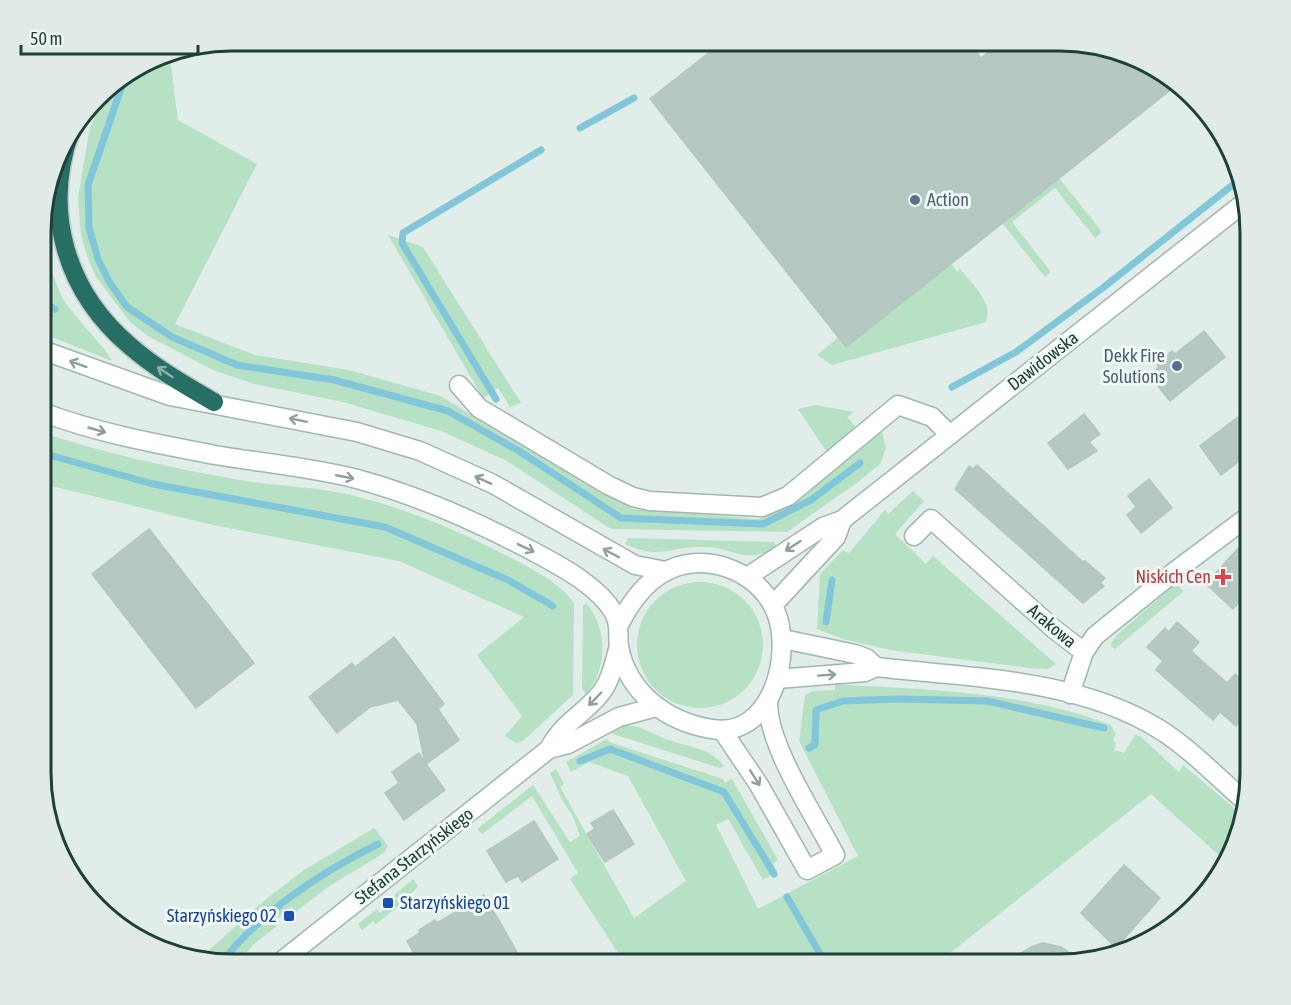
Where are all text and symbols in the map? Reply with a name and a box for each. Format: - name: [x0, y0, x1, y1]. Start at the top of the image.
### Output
- scale bar: [21, 18, 198, 56]
- text: 50 m: [30, 28, 62, 49]
- place label: Action: [927, 189, 969, 210]
- marker: Action: [908, 193, 922, 207]
- street label: Dawidowska: [1003, 327, 1082, 395]
- place label: Dekk Fire Solutions: [1103, 345, 1165, 387]
- one-way arrow: [69, 357, 88, 368]
- marker: Dekk Fire Solutions: [1170, 359, 1184, 373]
- one-way arrow: [156, 365, 173, 378]
- one-way arrow: [289, 414, 308, 425]
- one-way arrow: [88, 425, 107, 436]
- one-way arrow: [335, 472, 354, 483]
- one-way arrow: [474, 473, 492, 485]
- one-way arrow: [785, 540, 802, 552]
- one-way arrow: [517, 543, 535, 555]
- one-way arrow: [603, 547, 620, 559]
- place label: Niskich Cen: [1136, 566, 1211, 587]
- marker: Niskich Cen: [1216, 570, 1230, 584]
- street label: Arakowa: [1024, 599, 1081, 652]
- one-way arrow: [817, 669, 837, 680]
- one-way arrow: [588, 691, 602, 706]
- one-way arrow: [749, 769, 761, 786]
- street label: Stefana Starzyńskiego: [350, 803, 477, 908]
- place label: Starzyńskiego 01: [400, 892, 510, 913]
- marker: Starzyńskiego 01: [381, 896, 395, 910]
- place label: Starzyńskiego 02: [167, 905, 277, 926]
- marker: Starzyńskiego 02: [282, 909, 296, 923]

